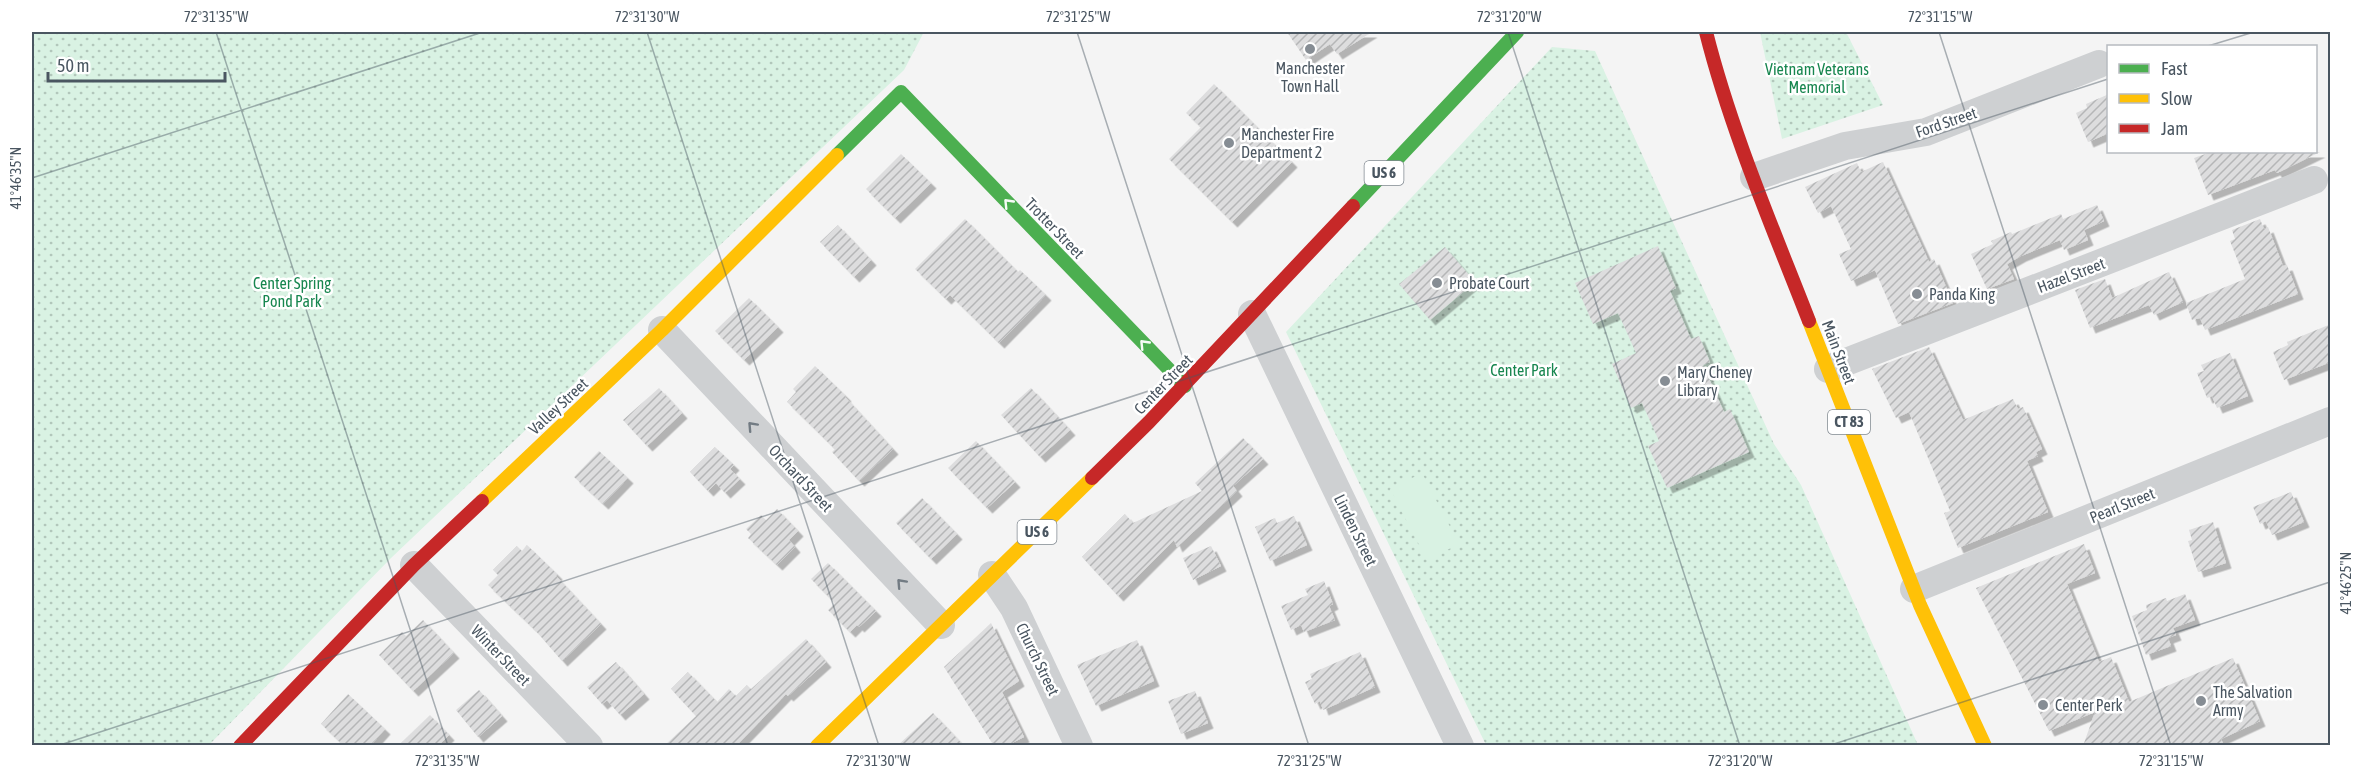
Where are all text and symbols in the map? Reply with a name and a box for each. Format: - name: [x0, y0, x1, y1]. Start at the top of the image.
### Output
- text: 72°31'35"W: [184, 8, 248, 25]
- text: 72°31'30"W: [615, 8, 679, 25]
- text: 72°31'25"W: [1046, 8, 1110, 25]
- text: 72°31'20"W: [1477, 8, 1541, 25]
- text: 72°31'15"W: [1908, 8, 1972, 25]
- marker: Manchester Town Hall: [1303, 42, 1317, 56]
- scale bar: [48, 45, 225, 83]
- legend: [2107, 45, 2317, 153]
- text: 50 m: [57, 55, 89, 76]
- text: Fast: [2161, 58, 2188, 79]
- place label: Manchester Town Hall: [1276, 59, 1345, 95]
- park label: Vietnam Veterans Memorial: [1765, 60, 1869, 96]
- text: Slow: [2161, 88, 2192, 109]
- street label: Ford Street: [1913, 103, 1979, 141]
- text: Jam: [2161, 118, 2188, 139]
- place label: Manchester Fire Department 2: [1241, 125, 1334, 162]
- marker: Manchester Fire Department 2: [1222, 136, 1236, 150]
- text: 41°46'35"N: [7, 147, 24, 209]
- road number: US 6: [1364, 161, 1404, 185]
- street label: Trotter Street: [1022, 194, 1088, 262]
- one-way arrow: [1005, 200, 1016, 211]
- street label: Hazel Street: [2035, 254, 2108, 296]
- park label: Center Spring Pond Park: [253, 274, 331, 310]
- place label: Probate Court: [1449, 274, 1530, 292]
- marker: Probate Court: [1430, 276, 1444, 290]
- place label: Panda King: [1929, 285, 1995, 304]
- marker: Panda King: [1910, 287, 1924, 301]
- street label: Main Street: [1819, 318, 1860, 387]
- one-way arrow: [1140, 340, 1151, 350]
- street label: Center Street: [1130, 350, 1196, 418]
- park label: Center Park: [1490, 361, 1558, 379]
- place label: Mary Cheney Library: [1677, 363, 1753, 400]
- street label: Valley Street: [525, 374, 592, 439]
- marker: Mary Cheney Library: [1658, 374, 1672, 388]
- road number: CT 83: [1828, 410, 1870, 434]
- one-way arrow: [748, 422, 759, 432]
- street label: Orchard Street: [766, 441, 837, 515]
- street label: Pearl Street: [2087, 484, 2158, 526]
- street label: Linden Street: [1331, 491, 1381, 569]
- road number: US 6: [1018, 520, 1056, 544]
- text: 41°46'25"N: [2337, 552, 2354, 614]
- one-way arrow: [897, 579, 908, 590]
- street label: Church Street: [1013, 620, 1063, 699]
- street label: Winter Street: [468, 621, 534, 689]
- place label: The Salvation Army: [2213, 683, 2293, 720]
- marker: The Salvation Army: [2194, 694, 2208, 708]
- place label: Center Perk: [2055, 696, 2123, 714]
- marker: Center Perk: [2036, 698, 2050, 712]
- text: 72°31'35"W: [415, 752, 479, 769]
- text: 72°31'30"W: [846, 752, 910, 769]
- text: 72°31'25"W: [1277, 752, 1341, 769]
- text: 72°31'20"W: [1708, 752, 1772, 769]
- text: 72°31'15"W: [2139, 752, 2203, 769]

